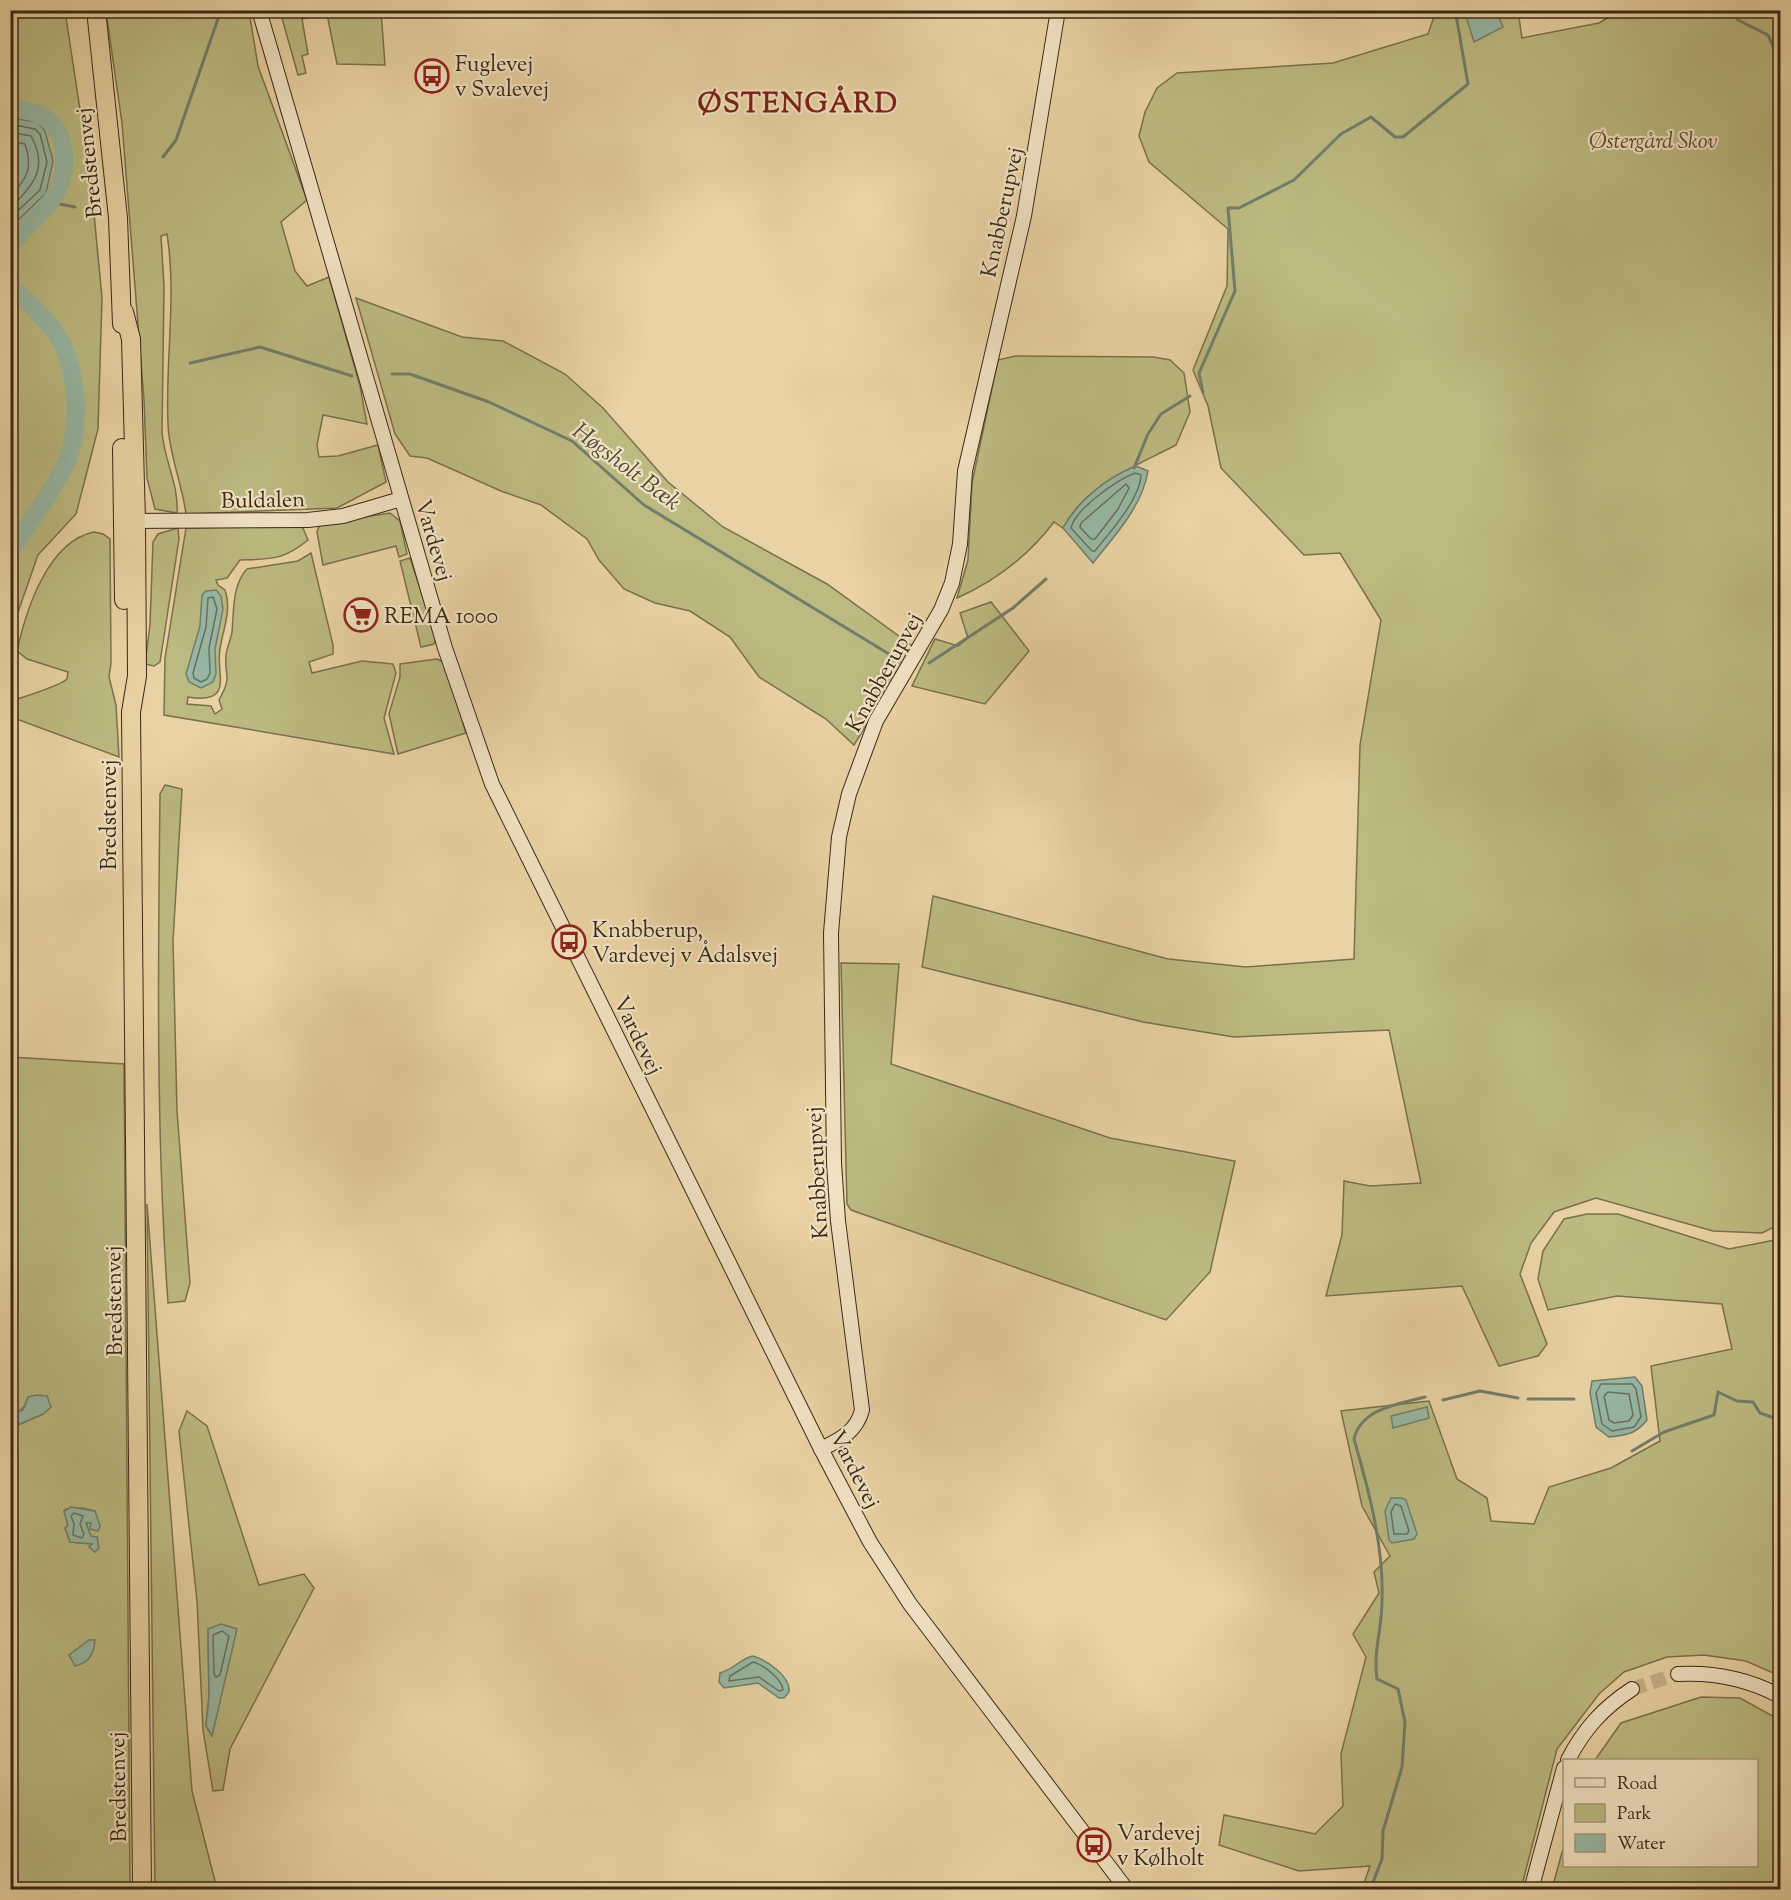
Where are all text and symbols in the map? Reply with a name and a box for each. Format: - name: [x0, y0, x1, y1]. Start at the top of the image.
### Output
- place label: Fuglevej v Svalevej: [455, 50, 549, 107]
- bus stop icon: Fuglevej v Svalevej: [414, 58, 450, 94]
- district label: ØSTENGÅRD: [698, 85, 898, 125]
- street label: Bredstenvej: [69, 106, 113, 219]
- park label: Østergård Skov: [1589, 127, 1717, 159]
- street label: Knabberupvej: [975, 144, 1033, 281]
- water label: Høgsholt Bæk: [564, 415, 687, 520]
- street label: Buldalen: [221, 485, 305, 519]
- street label: Vardevej: [405, 496, 459, 585]
- supermarket icon: REMA 1000: [343, 597, 379, 633]
- place label: REMA 1000: [384, 602, 498, 634]
- street label: Knabberupvej: [840, 608, 932, 739]
- street label: Bredstenvej: [95, 760, 127, 870]
- place label: Knabberup, Vardevej v Ådalsvej: [592, 916, 778, 973]
- bus stop icon: Knabberup, Vardevej v Ådalsvej: [551, 924, 587, 960]
- street label: Vardevej: [604, 992, 669, 1081]
- street label: Knabberupvej: [800, 1106, 838, 1240]
- street label: Bredstenvej: [99, 1245, 133, 1357]
- street label: Vardevej: [820, 1426, 887, 1515]
- street label: Bredstenvej: [103, 1731, 137, 1843]
- legend: [1563, 1759, 1758, 1867]
- text: Road: [1617, 1772, 1657, 1798]
- text: Park: [1617, 1802, 1652, 1828]
- place label: Vardevej v Kølholt: [1117, 1819, 1205, 1876]
- bus stop icon: Vardevej v Kølholt: [1076, 1827, 1112, 1863]
- text: Water: [1617, 1832, 1666, 1858]

